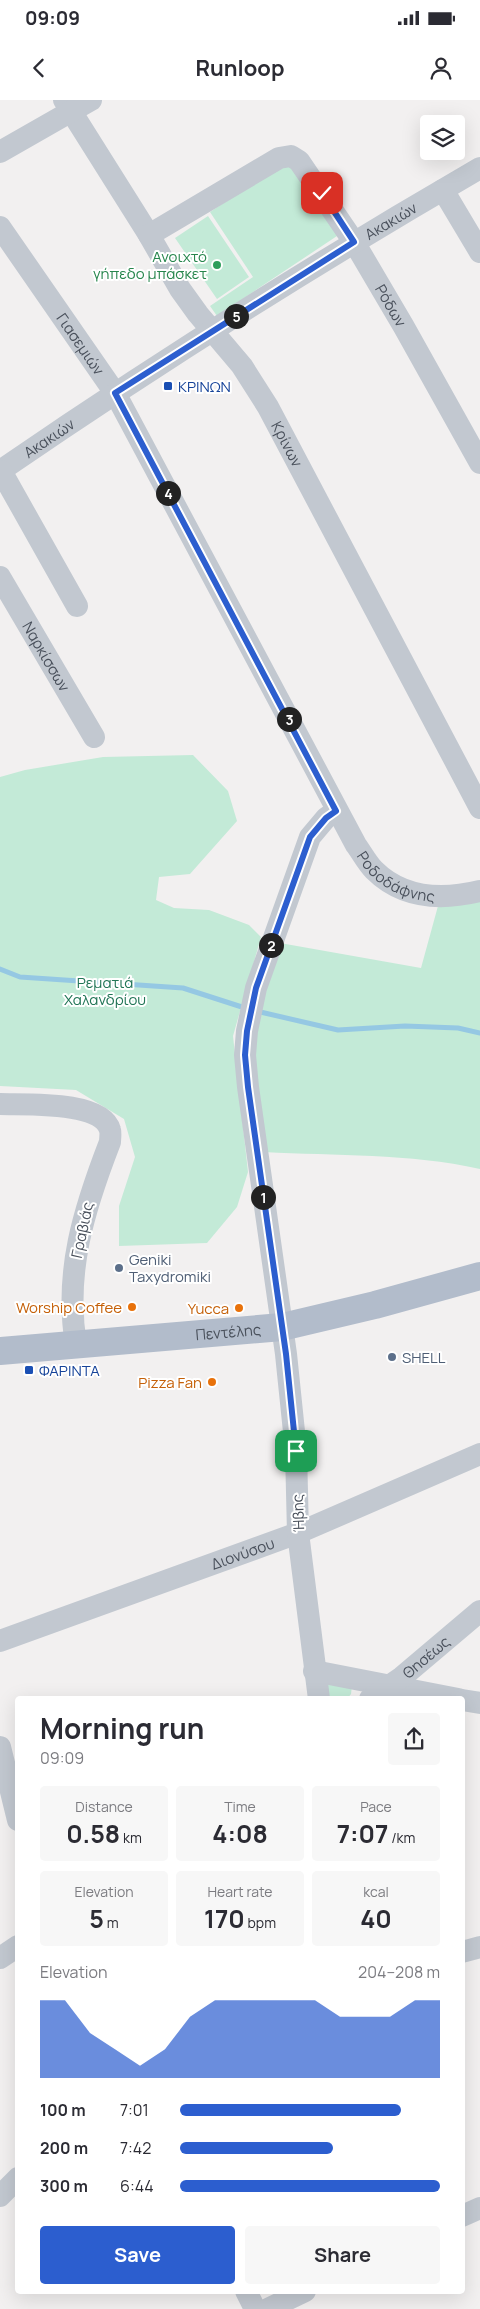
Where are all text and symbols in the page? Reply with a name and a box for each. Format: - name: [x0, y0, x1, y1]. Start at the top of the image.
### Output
- text: 09:09: [25, 5, 80, 31]
- text: Runloop: [196, 53, 284, 83]
- icon: back: [25, 54, 53, 82]
- icon: person: [427, 54, 455, 82]
- map controls: [420, 115, 465, 160]
- button: layers: [420, 115, 465, 160]
- pin: [301, 172, 343, 214]
- icon: check: [308, 179, 336, 207]
- street label: Ακακιών: [361, 197, 421, 244]
- place label: Ανοιχτό γήπεδο μπάσκετ: [93, 246, 207, 284]
- marker: Ανοιχτό γήπεδο μπάσκετ: [211, 259, 223, 271]
- street label: Ρόδων: [371, 280, 412, 331]
- pin: 5: [224, 304, 248, 328]
- text: 5: [232, 307, 241, 326]
- street label: Γιασεμιών: [52, 309, 110, 379]
- place label: ΚΡΙΝΩΝ: [178, 376, 231, 397]
- marker: ΚΡΙΝΩΝ: [162, 380, 174, 392]
- street label: Ακακιών: [19, 413, 79, 463]
- street label: Κρίνων: [267, 417, 308, 471]
- pin: 4: [156, 480, 180, 506]
- text: 4: [164, 484, 173, 503]
- street label: Ναρκίσσων: [18, 617, 76, 696]
- pin: 3: [276, 706, 302, 732]
- text: 3: [285, 710, 294, 729]
- street label: Ροδοδάφνης: [352, 847, 436, 906]
- pin: 2: [258, 932, 284, 958]
- text: 2: [267, 936, 276, 955]
- park label: Ρεματιά Χαλανδρίου: [64, 972, 146, 1010]
- pin: 1: [250, 1184, 276, 1210]
- text: 1: [260, 1188, 267, 1207]
- street label: Γραβιάς: [66, 1200, 98, 1260]
- place label: Geniki Taxydromiki: [129, 1249, 211, 1287]
- marker: Geniki Taxydromiki: [113, 1262, 125, 1274]
- place label: Worship Coffee: [16, 1297, 122, 1318]
- place label: Yucca: [188, 1298, 229, 1319]
- marker: Worship Coffee: [126, 1301, 138, 1313]
- marker: Yucca: [233, 1302, 245, 1314]
- street label: Πεντέλης: [194, 1318, 262, 1345]
- place label: SHELL: [402, 1347, 446, 1368]
- marker: SHELL: [386, 1351, 398, 1363]
- place label: ΦΑΡΙΝΤΑ: [39, 1360, 100, 1381]
- marker: ΦΑΡΙΝΤΑ: [23, 1364, 35, 1376]
- place label: Pizza Fan: [138, 1372, 202, 1393]
- marker: Pizza Fan: [206, 1376, 218, 1388]
- pin: [275, 1430, 317, 1472]
- icon: arrive: [282, 1437, 310, 1465]
- street label: Ήβης: [287, 1494, 309, 1532]
- street label: Διονύσου: [208, 1532, 277, 1574]
- street label: Θησέως: [398, 1631, 454, 1683]
- text: Morning run: [40, 1709, 204, 1747]
- button: share: [388, 1713, 440, 1765]
- text: 09:09: [40, 1747, 84, 1769]
- text: Distance: [75, 1797, 133, 1816]
- text: Time: [224, 1797, 256, 1816]
- text: Pace: [360, 1797, 392, 1816]
- text: 0.58: [66, 1816, 120, 1851]
- text: 4:08: [212, 1816, 268, 1851]
- text: 7:07: [337, 1816, 388, 1851]
- text: km: [120, 1828, 142, 1847]
- text: /km: [388, 1828, 415, 1847]
- text: Elevation: [74, 1882, 134, 1901]
- text: Heart rate: [208, 1882, 272, 1901]
- text: kcal: [363, 1882, 389, 1901]
- text: 5: [89, 1901, 104, 1936]
- text: 170: [204, 1901, 245, 1936]
- text: 40: [360, 1901, 392, 1936]
- text: m: [104, 1913, 119, 1932]
- text: bpm: [245, 1913, 276, 1932]
- text: Elevation: [40, 1961, 108, 1983]
- text: 204–208 m: [358, 1961, 440, 1983]
- text: 100 m: [40, 2099, 86, 2121]
- text: 7:01: [120, 2099, 149, 2121]
- text: 200 m: [40, 2137, 88, 2159]
- text: 7:42: [120, 2137, 151, 2159]
- text: 300 m: [40, 2175, 88, 2197]
- text: 6:44: [120, 2175, 154, 2197]
- button: Save: [40, 2226, 235, 2284]
- button: Share: [245, 2226, 440, 2284]

